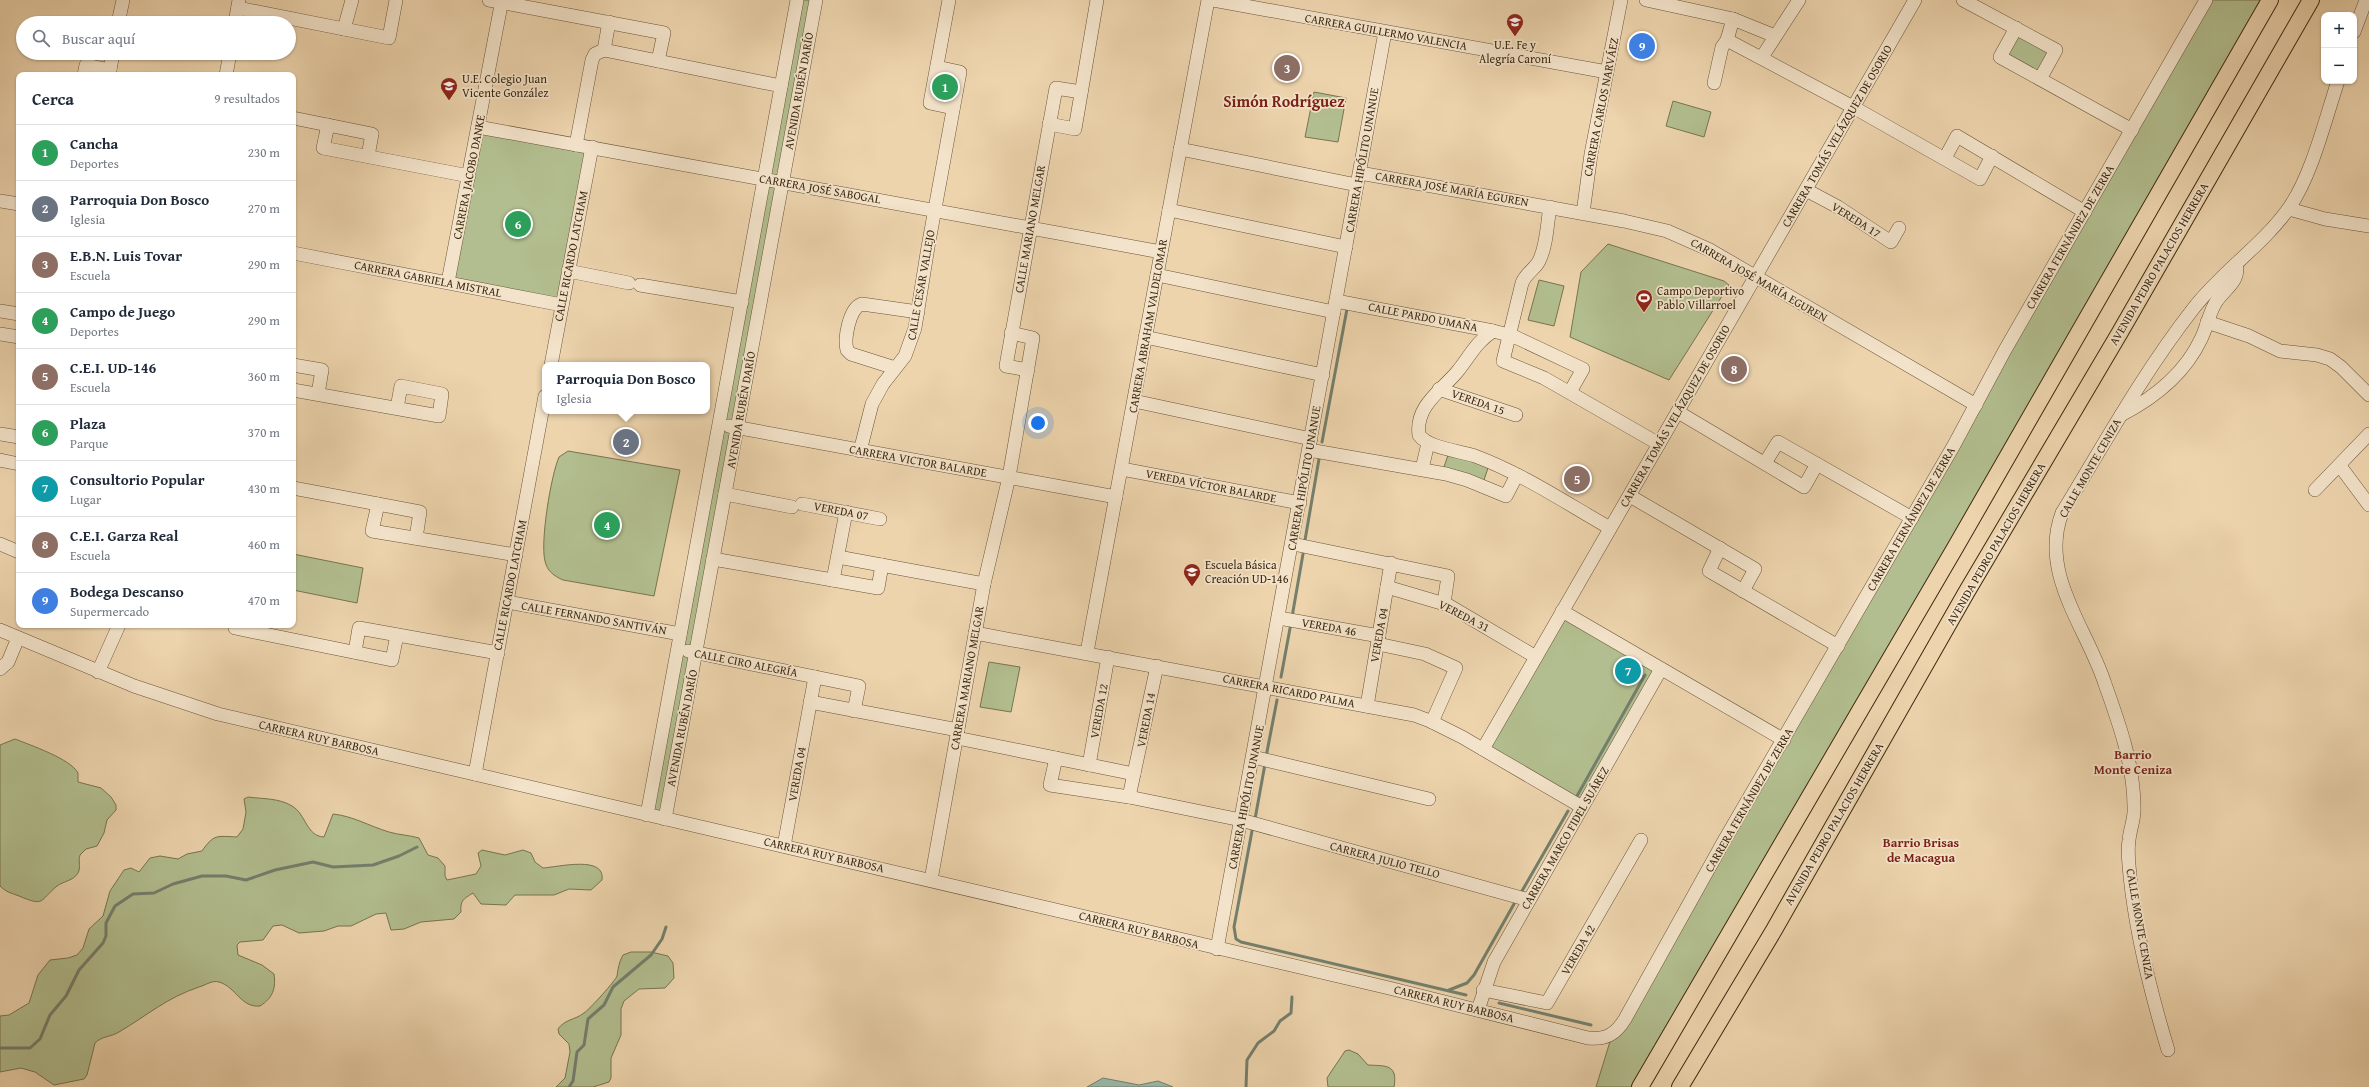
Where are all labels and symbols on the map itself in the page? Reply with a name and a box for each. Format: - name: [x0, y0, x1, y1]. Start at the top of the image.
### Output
- street label: CARRERA GUILLERMO VALENCIA: [1304, 9, 1469, 54]
- school or university icon: U.E. Fe y Alegría Caroní: [1505, 12, 1525, 37]
- street label: AVENIDA RUBÉN DARÍO: [780, 31, 817, 151]
- pin: 9: [1629, 31, 1655, 61]
- place label: U.E. Fe y Alegría Caroní: [1479, 36, 1552, 67]
- street label: CARRERA CARLOS NARVÁEZ: [1579, 36, 1622, 178]
- street label: CARRERA TOMÁS VELÁZQUEZ DE OSORIO: [1777, 42, 1896, 230]
- pin: 3: [1274, 53, 1300, 83]
- place label: U.E. Colegio Juan Vicente González: [462, 70, 549, 101]
- pin: 1: [932, 72, 958, 102]
- school or university icon: U.E. Colegio Juan Vicente González: [439, 76, 459, 101]
- street label: CARRERA HIPÓLITO UNANUE: [1340, 86, 1383, 234]
- district label: Simón Rodríguez: [1223, 89, 1345, 113]
- street label: CARRERA JACOBO DANKE: [448, 113, 489, 241]
- street label: CARRERA FERNÁNDEZ DE ZERRA: [2021, 161, 2118, 312]
- street label: CALLE MARIANO MELGAR: [1010, 164, 1049, 294]
- street label: CARRERA JOSÉ MARÍA EGUREN: [1374, 167, 1530, 210]
- street label: CARRERA JOSÉ SABOGAL: [758, 169, 882, 208]
- street label: AVENIDA PEDRO PALACIOS HERRERA: [2105, 179, 2213, 348]
- street label: CALLE RICARDO LATCHAM: [549, 189, 592, 323]
- street label: VEREDA 17: [1828, 198, 1884, 242]
- pin: 6: [505, 209, 531, 239]
- street label: CALLE CESAR VALLEJO: [902, 228, 939, 342]
- street label: CARRERA JOSÉ MARÍA EGUREN: [1688, 233, 1831, 326]
- street label: CARRERA ABRAHAM VALDELOMAR: [1124, 237, 1171, 414]
- street label: CARRERA GABRIELA MISTRAL: [353, 256, 503, 301]
- place label: Campo Deportivo Pablo Villarroel: [1657, 282, 1744, 313]
- sports icon: Campo Deportivo Pablo Villarroel: [1634, 288, 1654, 313]
- street label: CALLE PARDO UMAÑA: [1367, 298, 1480, 336]
- street label: CARRERA TOMÁS VELÁZQUEZ DE OSORIO: [1615, 322, 1734, 510]
- street label: AVENIDA RUBÉN DARÍO: [722, 350, 759, 470]
- pin: 8: [1721, 354, 1747, 384]
- street label: VEREDA 15: [1449, 384, 1507, 419]
- street label: CARRERA HIPÓLITO UNANUE: [1282, 404, 1325, 552]
- your location: [1028, 413, 1048, 433]
- street label: CALLE MONTE CENIZA: [2054, 414, 2125, 521]
- pin: 2: [613, 427, 639, 457]
- street label: CARRERA VICTOR BALARDE: [848, 440, 988, 481]
- street label: CARRERA FERNÁNDEZ DE ZERRA: [1862, 443, 1959, 594]
- street label: AVENIDA PEDRO PALACIOS HERRERA: [1942, 459, 2050, 628]
- street label: VEREDA VÍCTOR BALARDE: [1144, 464, 1278, 507]
- pin: 5: [1564, 464, 1590, 494]
- street label: VEREDA 07: [812, 497, 870, 524]
- pin: 4: [594, 510, 620, 540]
- street label: CALLE RICARDO LATCHAM: [488, 518, 531, 652]
- place label: Escuela Básica Creación UD-146: [1205, 556, 1289, 587]
- school or university icon: Escuela Básica Creación UD-146: [1182, 562, 1202, 587]
- street label: VEREDA 31: [1436, 595, 1493, 636]
- street label: CALLE FERNANDO SANTIVÁN: [520, 596, 668, 639]
- street label: CARRERA MARIANO MELGAR: [945, 604, 988, 751]
- street label: VEREDA 04: [1365, 606, 1392, 664]
- street label: VEREDA 46: [1300, 613, 1358, 640]
- street label: CALLE CIRO ALEGRÍA: [693, 644, 800, 681]
- pin: 7: [1615, 656, 1641, 686]
- street label: AVENIDA RUBÉN DARÍO: [662, 668, 701, 788]
- street label: CARRERA RICARDO PALMA: [1222, 669, 1357, 712]
- street label: VEREDA 12: [1085, 682, 1112, 740]
- street label: VEREDA 14: [1132, 691, 1159, 749]
- street label: CARRERA RUY BARBOSA: [257, 715, 382, 760]
- street label: CARRERA HIPÓLITO UNANUE: [1223, 723, 1268, 870]
- street label: CARRERA FERNÁNDEZ DE ZERRA: [1700, 724, 1797, 875]
- street label: AVENIDA PEDRO PALACIOS HERRERA: [1780, 739, 1888, 908]
- street label: VEREDA 04: [783, 745, 810, 803]
- district label: Barrio Monte Ceniza: [2094, 745, 2172, 779]
- street label: CARRERA MARCO FIDEL SUÁREZ: [1517, 763, 1613, 912]
- street label: CARRERA RUY BARBOSA: [762, 832, 887, 877]
- district label: Barrio Brisas de Macagua: [1883, 833, 1960, 867]
- street label: CARRERA JULIO TELLO: [1328, 837, 1442, 882]
- street label: CALLE MONTE CENIZA: [2122, 867, 2159, 981]
- street label: CARRERA RUY BARBOSA: [1077, 906, 1202, 953]
- street label: VEREDA 42: [1556, 921, 1599, 978]
- street label: CARRERA RUY BARBOSA: [1392, 980, 1517, 1027]

